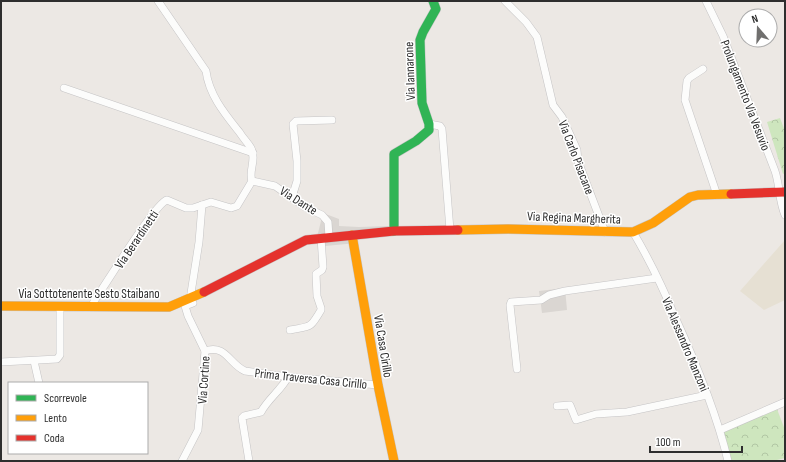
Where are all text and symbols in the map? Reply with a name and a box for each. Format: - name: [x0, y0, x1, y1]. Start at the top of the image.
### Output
- north arrow: [738, 8, 778, 48]
- text: N: [750, 12, 760, 26]
- street label: Prolungamento Via Vesuvio: [717, 38, 774, 153]
- street label: Via Iannarone: [401, 41, 419, 101]
- street label: Via Carlo Pisacane: [555, 118, 598, 197]
- street label: Via Dante: [277, 183, 320, 219]
- street label: Via Berardinetti: [111, 207, 162, 272]
- street label: Via Regina Margherita: [527, 208, 621, 228]
- street label: Via Sottotenente Sesto Staibano: [18, 286, 160, 302]
- street label: Via Alessandro Manzoni: [658, 295, 712, 394]
- street label: Via Casa Cirillo: [370, 314, 396, 379]
- street label: Via Cortine: [194, 356, 214, 405]
- street label: Prima Traversa Casa Cirillo: [254, 365, 368, 393]
- legend: [8, 382, 148, 454]
- text: Scorrevole: [44, 391, 87, 406]
- text: Lento: [44, 411, 67, 426]
- scale bar: [650, 428, 742, 454]
- text: Coda: [44, 431, 65, 446]
- text: 100 m: [656, 435, 681, 450]

